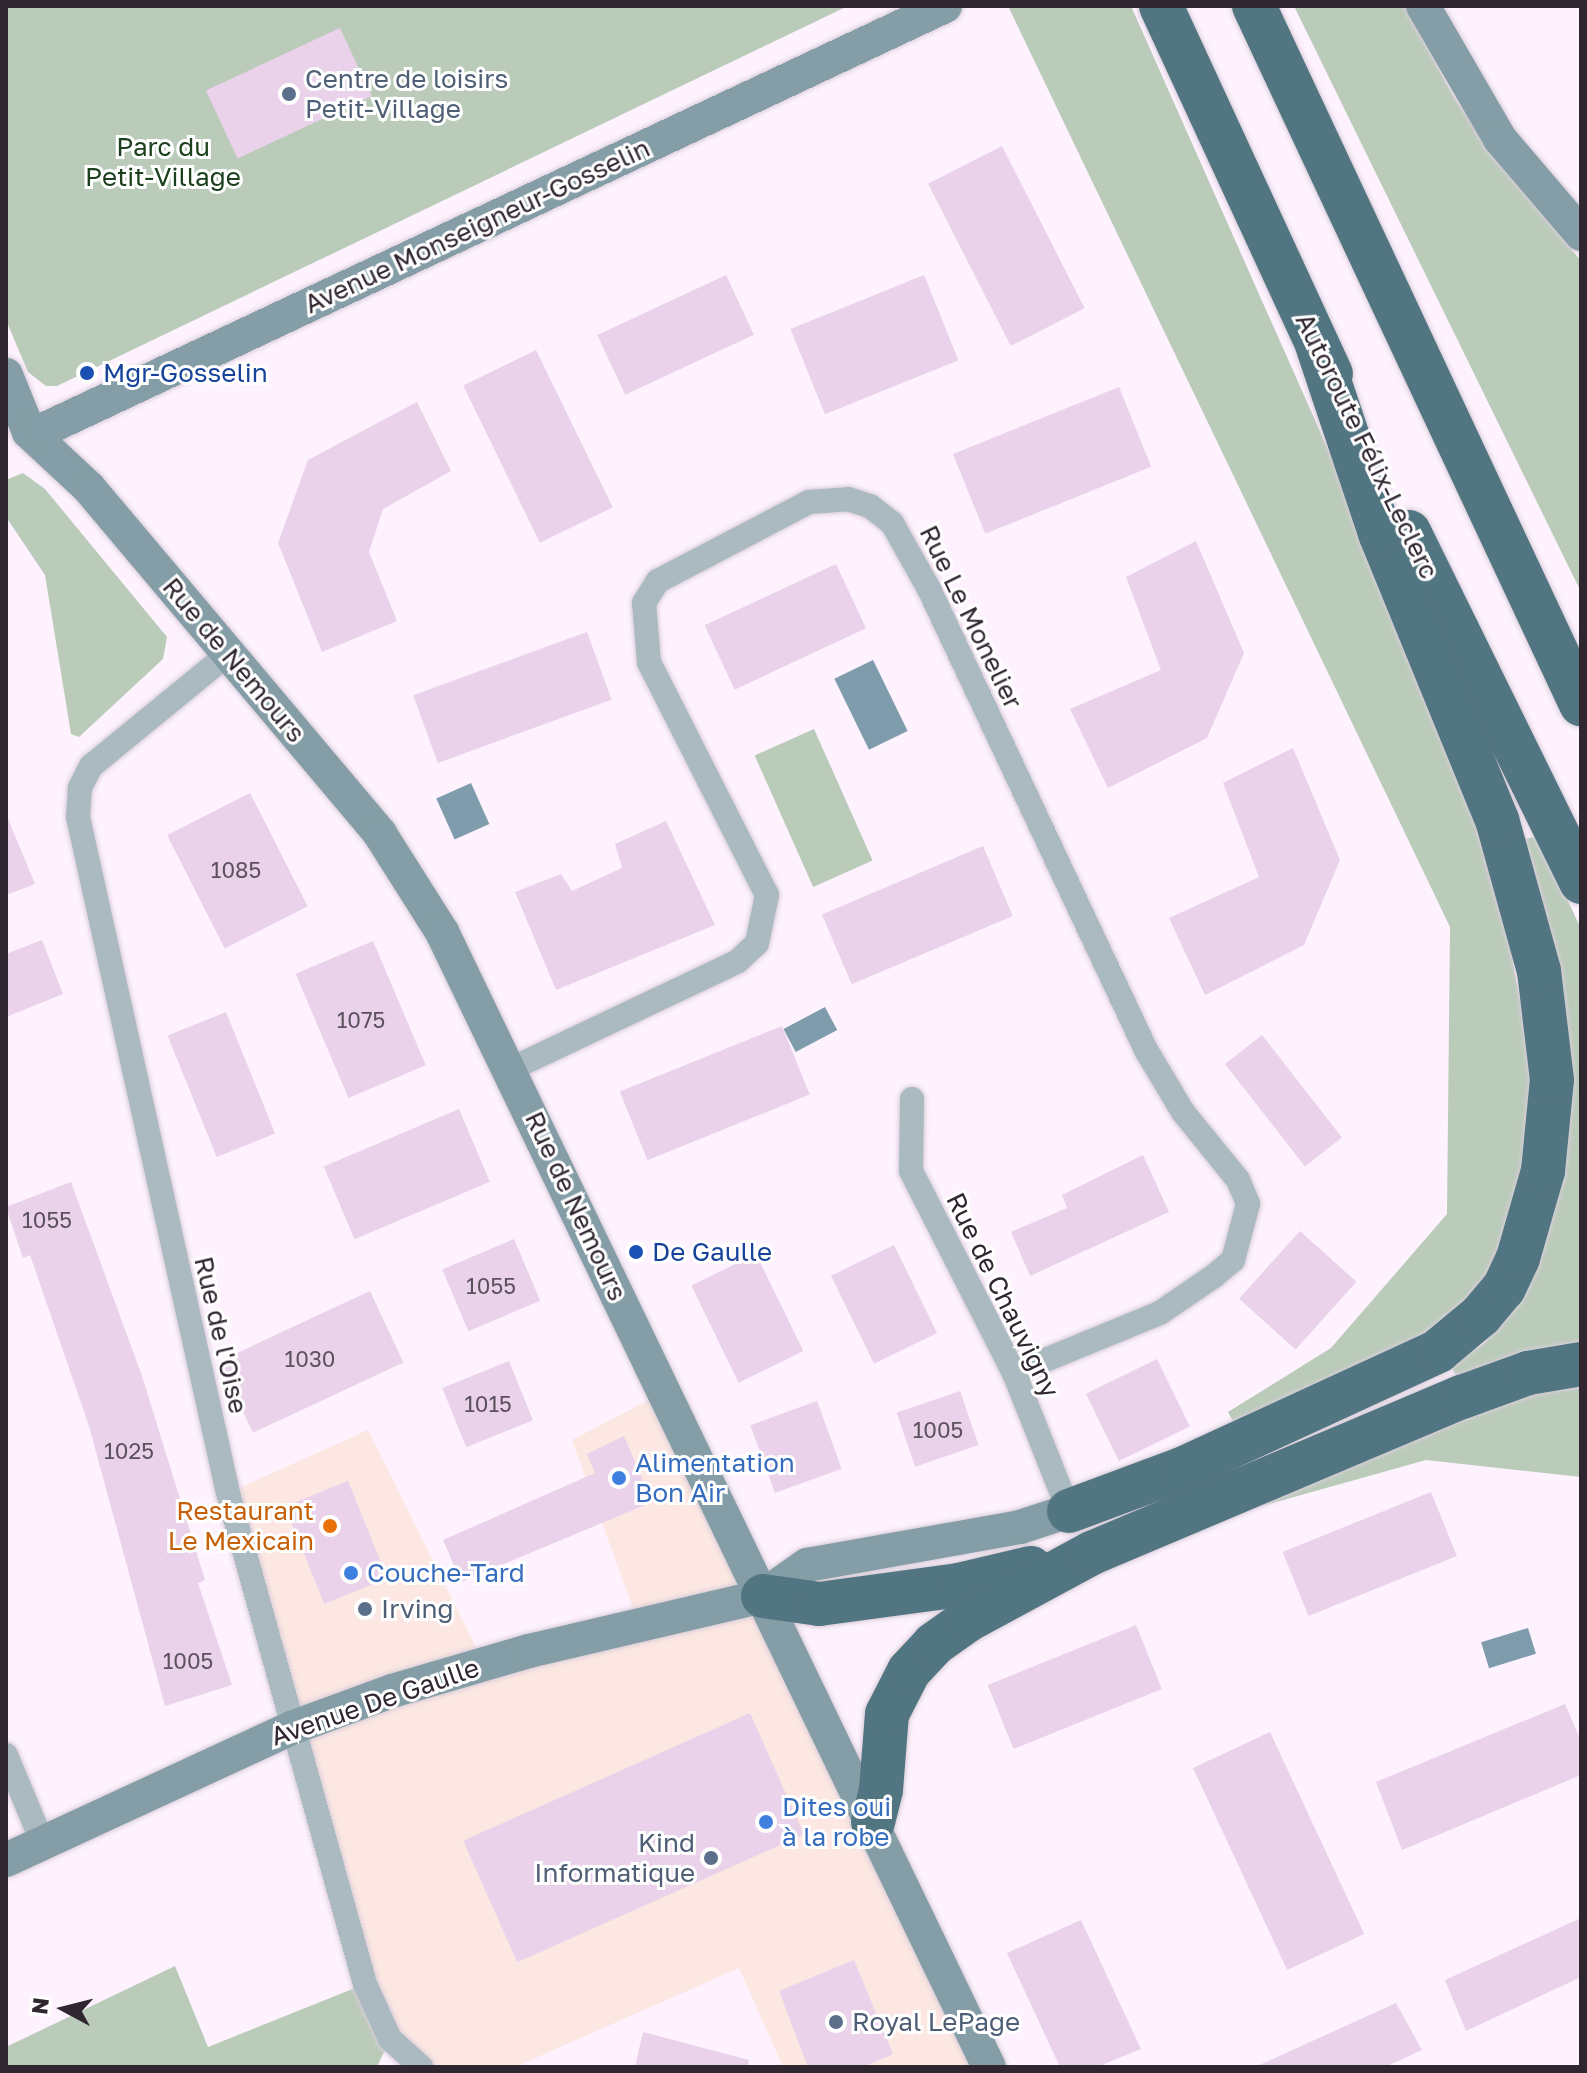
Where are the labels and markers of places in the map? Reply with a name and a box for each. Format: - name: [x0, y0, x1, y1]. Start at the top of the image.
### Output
- place label: Centre de loisirs Petit-Village: [305, 63, 508, 124]
- marker: Centre de loisirs Petit-Village: [280, 85, 298, 103]
- place label: Mgr-Gosselin: [103, 357, 268, 389]
- marker: Mgr-Gosselin: [78, 364, 96, 382]
- place label: De Gaulle: [652, 1236, 772, 1268]
- marker: De Gaulle: [627, 1243, 645, 1261]
- place label: Alimentation Bon Air: [635, 1447, 795, 1508]
- marker: Alimentation Bon Air: [610, 1469, 628, 1487]
- place label: Restaurant Le Mexicain: [168, 1495, 314, 1556]
- marker: Restaurant Le Mexicain: [321, 1517, 339, 1535]
- place label: Couche-Tard: [367, 1557, 525, 1589]
- marker: Couche-Tard: [342, 1564, 360, 1582]
- place label: Irving: [381, 1593, 454, 1625]
- marker: Irving: [356, 1600, 374, 1618]
- place label: Dites oui à la robe: [782, 1791, 891, 1852]
- marker: Dites oui à la robe: [757, 1813, 775, 1831]
- place label: Kind Informatique: [534, 1827, 695, 1888]
- marker: Kind Informatique: [702, 1849, 720, 1867]
- place label: Royal LePage: [852, 2006, 1020, 2038]
- marker: Royal LePage: [827, 2013, 845, 2031]

